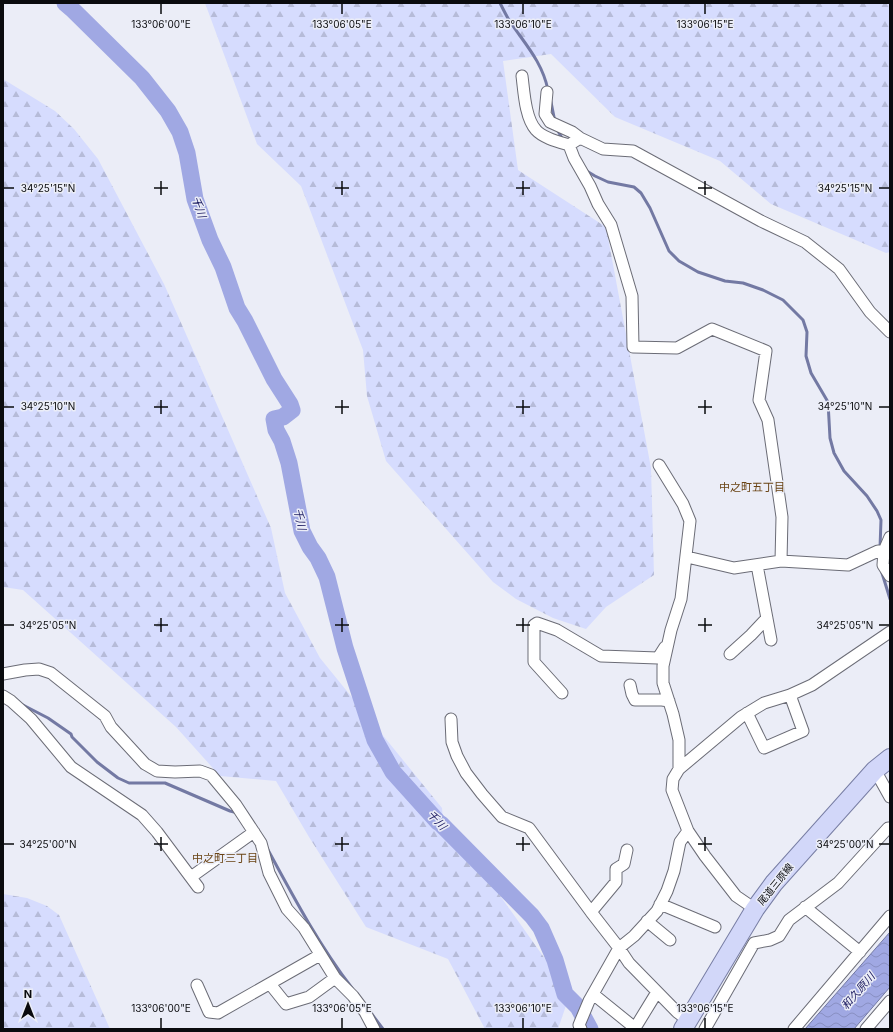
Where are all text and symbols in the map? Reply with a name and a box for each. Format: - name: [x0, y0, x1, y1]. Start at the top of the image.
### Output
- text: 133°06'00"E: [131, 18, 191, 30]
- text: 133°06'05"E: [312, 18, 372, 30]
- text: 133°06'10"E: [494, 18, 552, 30]
- text: 133°06'15"E: [676, 18, 734, 30]
- text: 34°25'15"N: [21, 182, 75, 194]
- text: 34°25'15"N: [818, 182, 872, 194]
- water label: 千川: [189, 194, 210, 221]
- text: 34°25'10"N: [21, 400, 75, 412]
- text: 34°25'10"N: [818, 400, 872, 412]
- district label: 中之町五丁目: [719, 480, 785, 494]
- water label: 千川: [291, 507, 310, 532]
- text: 34°25'05"N: [20, 619, 76, 631]
- text: 34°25'05"N: [817, 619, 873, 631]
- water label: 千川: [424, 807, 450, 834]
- text: 34°25'00"N: [20, 838, 76, 850]
- text: 34°25'00"N: [817, 838, 873, 850]
- district label: 中之町三丁目: [192, 851, 258, 865]
- street label: 尾道三原線: [755, 861, 795, 907]
- water label: 和久原川: [838, 969, 878, 1012]
- north arrow: [8, 984, 48, 1024]
- text: N: [24, 987, 32, 1001]
- text: 133°06'00"E: [131, 1002, 191, 1014]
- text: 133°06'05"E: [312, 1002, 372, 1014]
- text: 133°06'10"E: [494, 1002, 552, 1014]
- text: 133°06'15"E: [676, 1002, 734, 1014]

